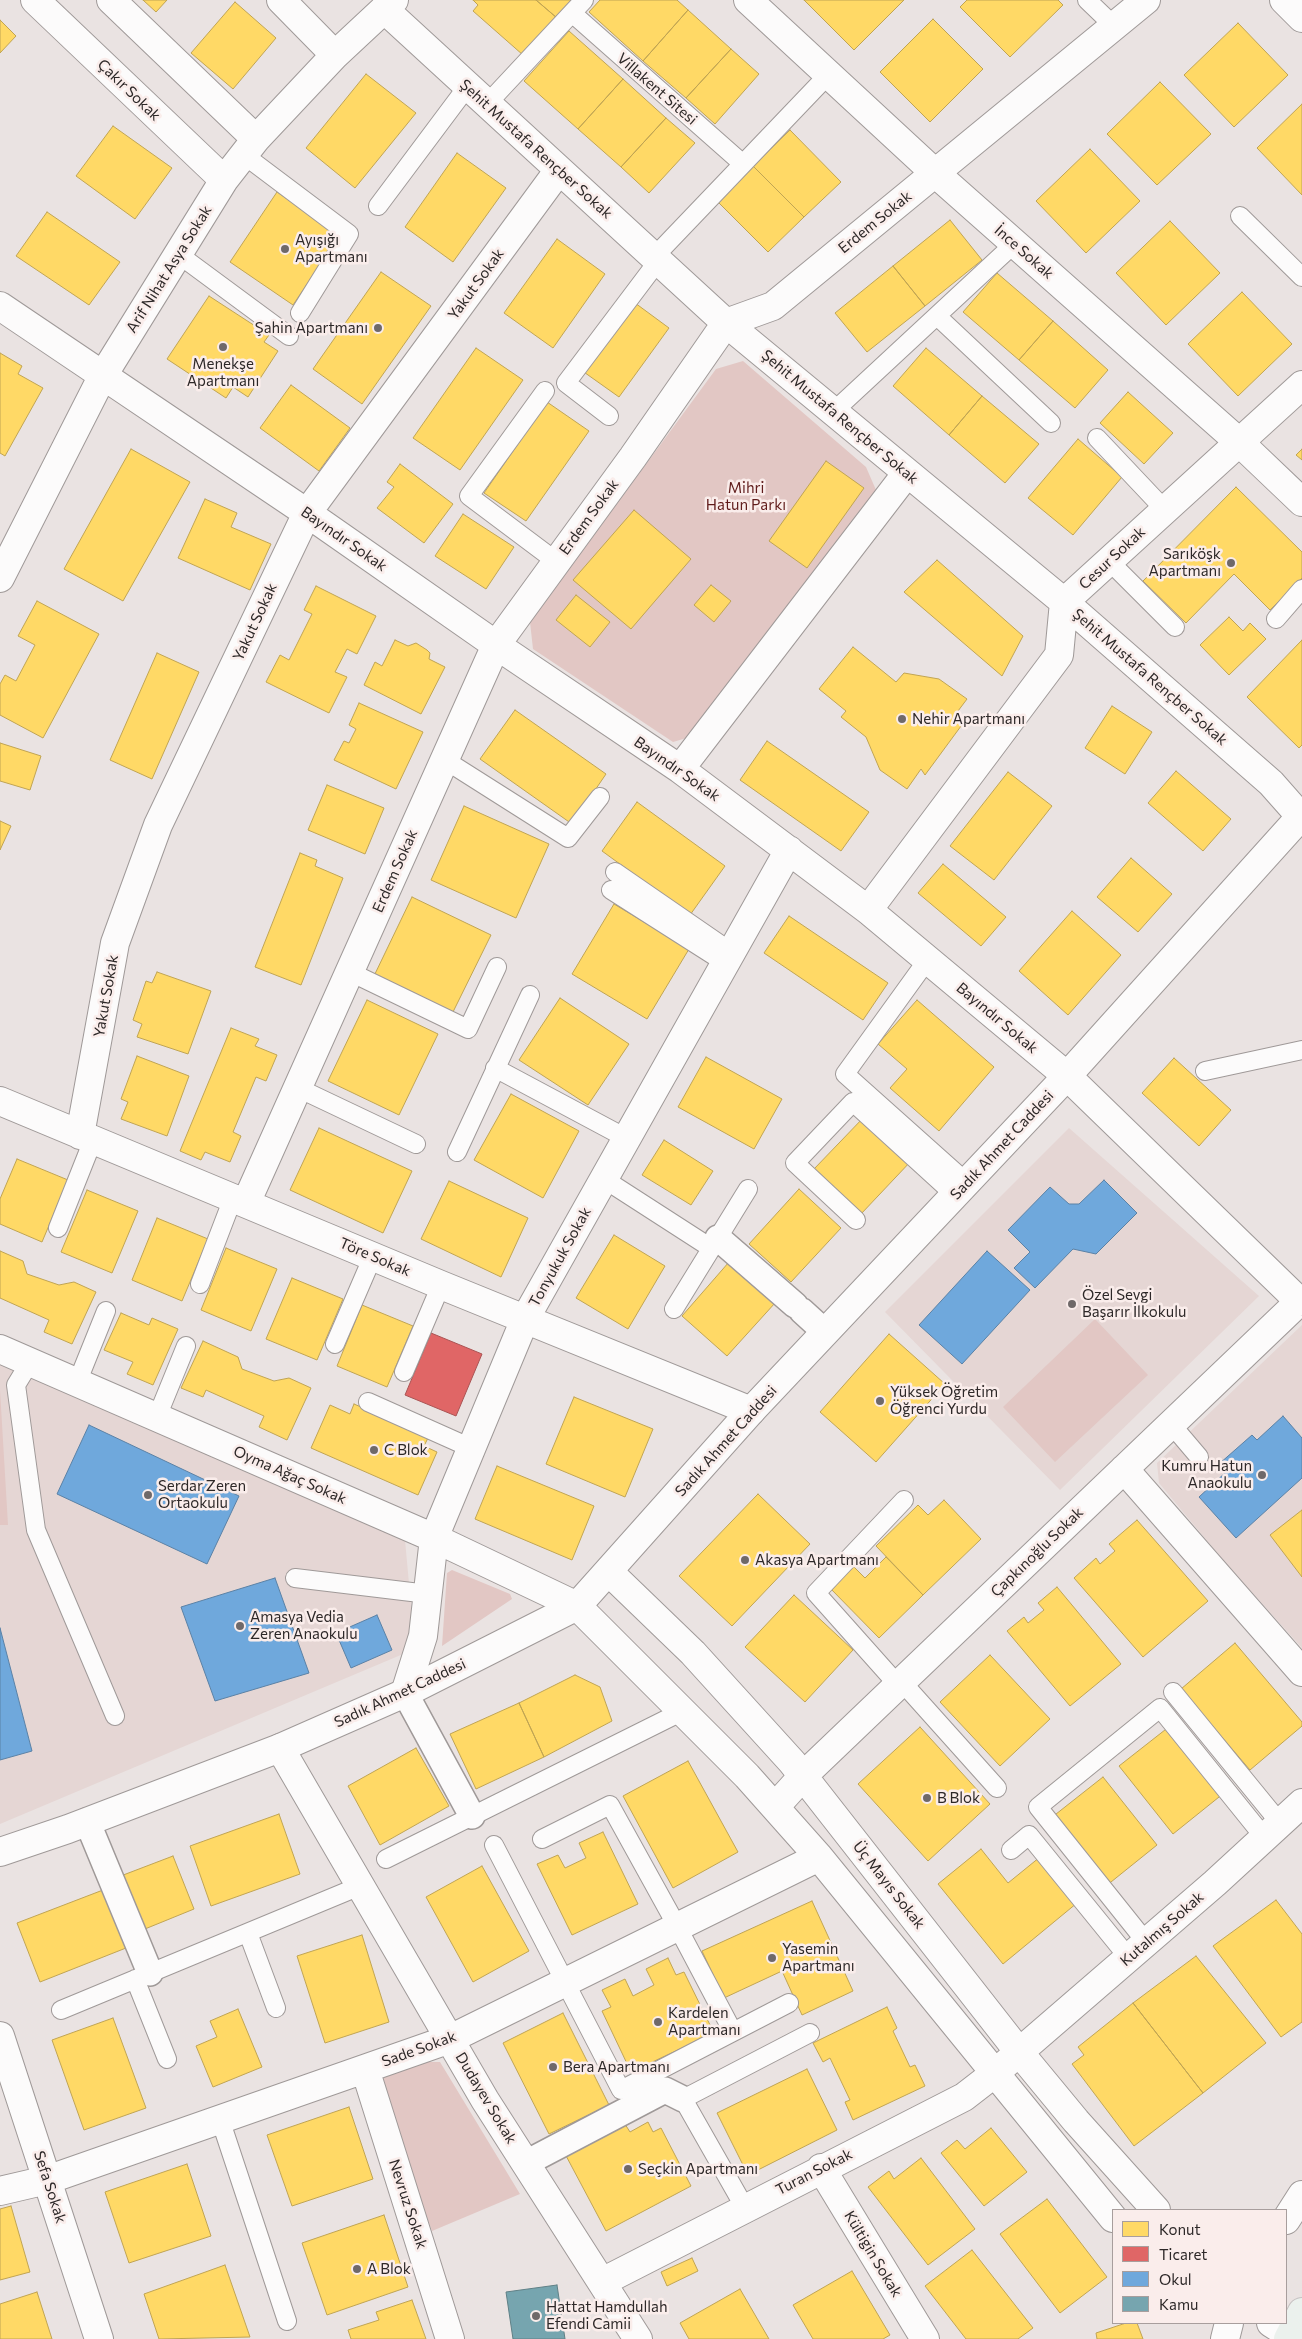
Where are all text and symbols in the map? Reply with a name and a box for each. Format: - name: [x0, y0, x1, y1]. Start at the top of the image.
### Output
- street label: Villakent Sitesi: [613, 49, 701, 129]
- street label: Çakır Sokak: [94, 55, 164, 125]
- street label: Şehit Mustafa Rençber Sokak: [456, 76, 616, 222]
- street label: Erdem Sokak: [835, 187, 915, 257]
- street label: Arif Nihat Asya Sokak: [122, 202, 216, 336]
- street label: İnce Sokak: [991, 221, 1057, 283]
- place label: Ayışığı Apartmanı: [295, 231, 368, 266]
- marker: Ayışığı Apartmanı: [279, 243, 291, 255]
- street label: Yakut Sokak: [444, 245, 508, 323]
- place label: Şahin Apartmanı: [255, 319, 368, 337]
- marker: Şahin Apartmanı: [372, 322, 384, 334]
- marker: Menekşe Apartmanı: [217, 341, 229, 353]
- street label: Şehit Mustafa Rençber Sokak: [758, 346, 922, 488]
- place label: Menekşe Apartmanı: [187, 355, 259, 390]
- street label: Erdem Sokak: [556, 476, 622, 558]
- park label: Mihri Hatun Parkı: [706, 479, 786, 514]
- street label: Bayındır Sokak: [298, 503, 390, 575]
- street label: Cesur Sokak: [1075, 523, 1149, 593]
- place label: Sarıköşk Apartmanı: [1148, 545, 1221, 580]
- marker: Sarıköşk Apartmanı: [1225, 557, 1237, 569]
- street label: Yakut Sokak: [229, 580, 281, 664]
- street label: Şehit Mustafa Rençber Sokak: [1069, 605, 1231, 749]
- place label: Nehir Apartmanı: [912, 710, 1025, 728]
- marker: Nehir Apartmanı: [896, 713, 908, 725]
- street label: Bayındır Sokak: [631, 733, 723, 805]
- street label: Erdem Sokak: [369, 827, 421, 915]
- street label: Yakut Sokak: [90, 953, 122, 1039]
- street label: Bayındır Sokak: [953, 979, 1041, 1057]
- street label: Sadık Ahmet Caddesi: [947, 1087, 1057, 1203]
- street label: Tonyukuk Sokak: [525, 1204, 595, 1310]
- street label: Töre Sokak: [337, 1234, 413, 1280]
- place label: Özel Sevgi Başarır İlkokulu: [1082, 1286, 1186, 1321]
- marker: Özel Sevgi Başarır İlkokulu: [1066, 1298, 1078, 1310]
- street label: Sadık Ahmet Caddesi: [671, 1382, 781, 1500]
- place label: Yüksek Öğretim Öğrenci Yurdu: [890, 1383, 998, 1418]
- marker: Yüksek Öğretim Öğrenci Yurdu: [874, 1395, 886, 1407]
- place label: C Blok: [384, 1441, 428, 1459]
- street label: Oyma Ağaç Sokak: [231, 1442, 349, 1508]
- marker: C Blok: [368, 1444, 380, 1456]
- place label: Kumru Hatun Anaokulu: [1161, 1457, 1252, 1492]
- marker: Kumru Hatun Anaokulu: [1256, 1469, 1268, 1481]
- place label: Serdar Zeren Ortaokulu: [158, 1477, 246, 1512]
- marker: Serdar Zeren Ortaokulu: [142, 1489, 154, 1501]
- street label: Çapkınoğlu Sokak: [987, 1503, 1087, 1601]
- place label: Akasya Apartmanı: [755, 1551, 879, 1569]
- marker: Akasya Apartmanı: [739, 1554, 751, 1566]
- place label: Amasya Vedia Zeren Anaokulu: [250, 1608, 358, 1643]
- marker: Amasya Vedia Zeren Anaokulu: [234, 1620, 246, 1632]
- street label: Sadık Ahmet Caddesi: [331, 1655, 469, 1731]
- place label: B Blok: [937, 1789, 980, 1807]
- marker: B Blok: [921, 1792, 933, 1804]
- street label: Üç Mayıs Sokak: [849, 1838, 929, 1932]
- street label: Kutalmış Sokak: [1117, 1888, 1207, 1970]
- place label: Yasemin Apartmanı: [782, 1940, 855, 1975]
- marker: Yasemin Apartmanı: [766, 1952, 778, 1964]
- place label: Kardelen Apartmanı: [668, 2004, 741, 2039]
- marker: Kardelen Apartmanı: [652, 2016, 664, 2028]
- street label: Sade Sokak: [379, 2027, 459, 2071]
- street label: Dudayev Sokak: [452, 2049, 520, 2147]
- place label: Bera Apartmanı: [563, 2058, 670, 2076]
- marker: Bera Apartmanı: [547, 2061, 559, 2073]
- street label: Turan Sokak: [773, 2145, 855, 2199]
- street label: Sefa Sokak: [30, 2149, 70, 2225]
- street label: Nevruz Sokak: [385, 2157, 431, 2251]
- place label: Seçkin Apartmanı: [638, 2160, 758, 2178]
- marker: Seçkin Apartmanı: [622, 2163, 634, 2175]
- street label: Kültigin Sokak: [840, 2208, 906, 2300]
- legend: [1112, 2209, 1287, 2324]
- text: Konut: [1159, 2220, 1201, 2238]
- text: Ticaret: [1159, 2245, 1207, 2263]
- place label: A Blok: [367, 2260, 411, 2278]
- marker: A Blok: [351, 2263, 363, 2275]
- text: Okul: [1159, 2270, 1192, 2288]
- text: Kamu: [1159, 2295, 1198, 2313]
- place label: Hattat Hamdullah Efendi Camii: [546, 2298, 668, 2333]
- marker: Hattat Hamdullah Efendi Camii: [530, 2310, 542, 2322]

